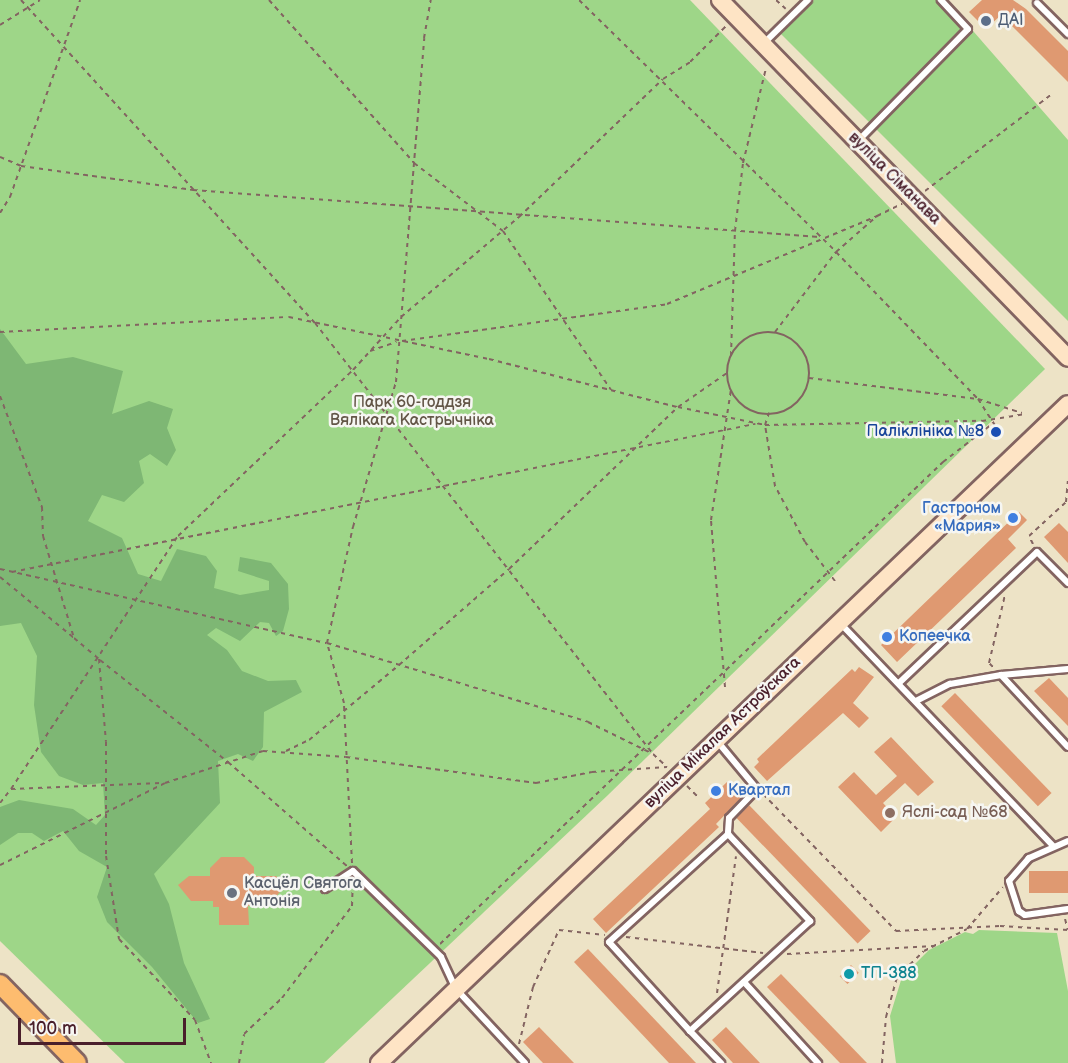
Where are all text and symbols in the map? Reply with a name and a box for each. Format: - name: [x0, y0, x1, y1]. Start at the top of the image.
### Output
- place label: ДАІ: [998, 11, 1024, 31]
- marker: ДАІ: [979, 14, 993, 28]
- street label: вуліца Сіманава: [844, 129, 944, 229]
- park label: Парк 60-годдзя Вялікага Кастрычніка: [330, 393, 494, 431]
- place label: Паліклініка №8: [867, 422, 984, 442]
- marker: Паліклініка №8: [989, 425, 1003, 439]
- place label: Гастроном «Мария»: [922, 499, 1001, 537]
- marker: Гастроном «Мария»: [1006, 511, 1020, 525]
- place label: Копеечка: [899, 627, 971, 647]
- marker: Копеечка: [880, 630, 894, 644]
- street label: вуліца Мікалая Астроўскага: [641, 653, 805, 813]
- place label: Квартал: [728, 781, 791, 801]
- marker: Квартал: [709, 784, 723, 798]
- place label: Яслі-сад №68: [902, 803, 1008, 823]
- marker: Яслі-сад №68: [883, 806, 897, 820]
- place label: Касцёл Святога Антонія: [244, 874, 362, 912]
- marker: Касцёл Святога Антонія: [225, 886, 239, 900]
- place label: ТП-388: [861, 964, 917, 984]
- marker: ТП-388: [842, 967, 856, 981]
- scale bar: [21, 1006, 189, 1044]
- text: 100 m: [29, 1018, 77, 1039]

